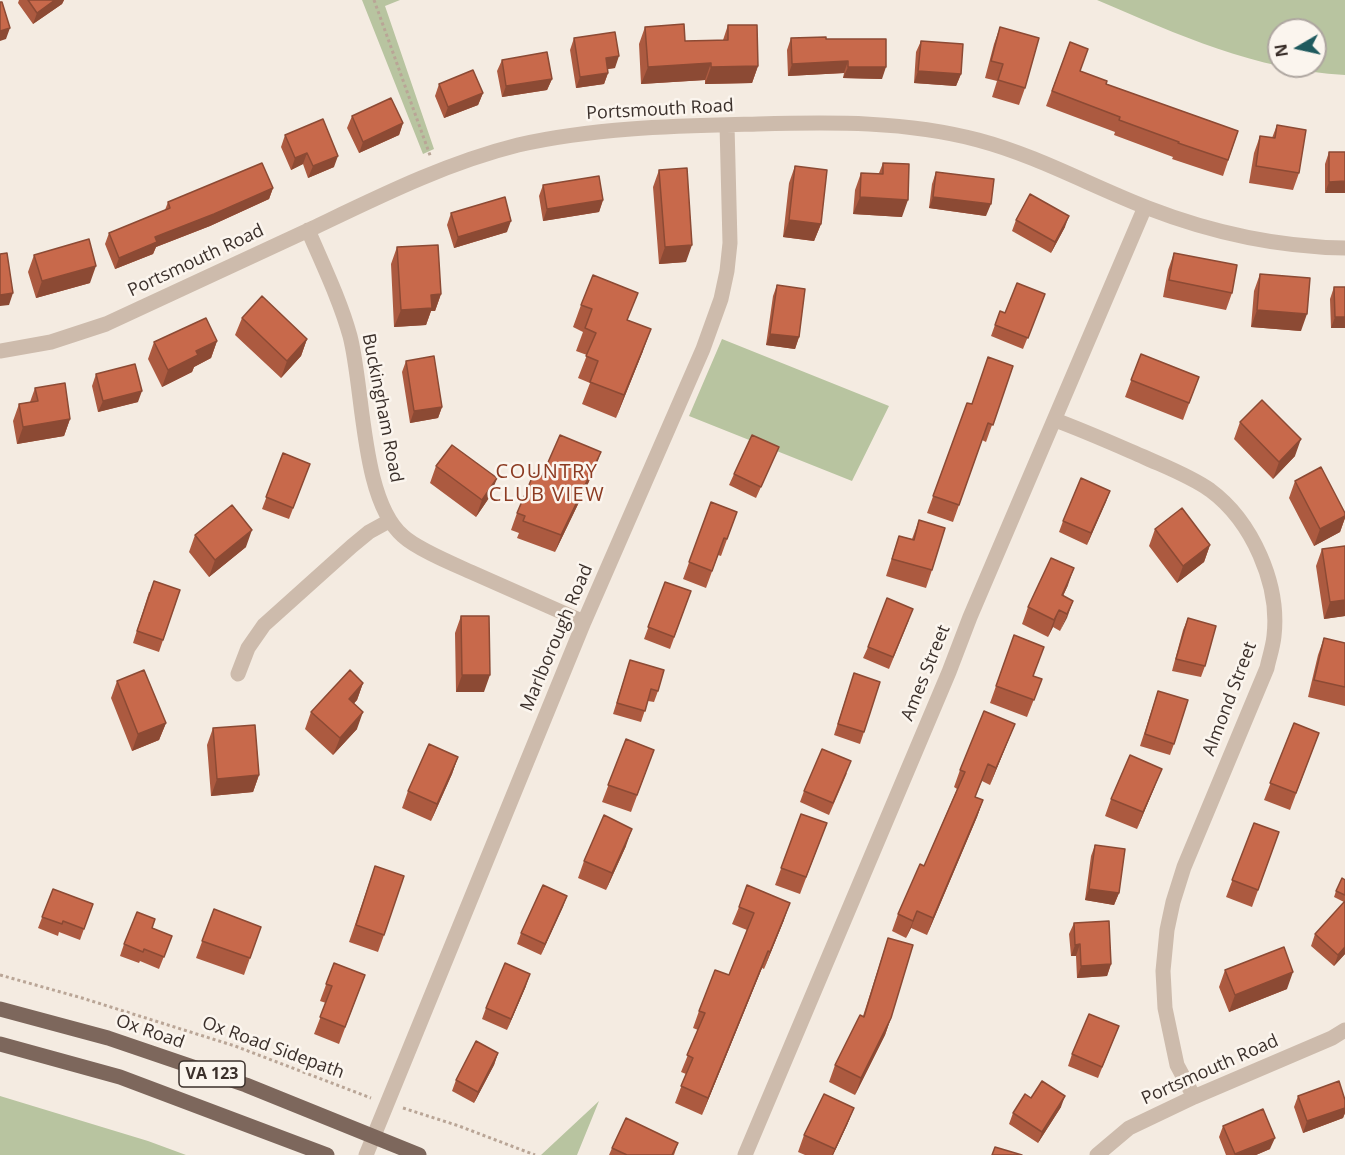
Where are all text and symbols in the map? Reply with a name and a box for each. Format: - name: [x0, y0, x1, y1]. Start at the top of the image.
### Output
- north arrow: [1267, 18, 1327, 78]
- text: N: [1269, 42, 1293, 59]
- street label: Portsmouth Road: [586, 95, 734, 125]
- street label: Portsmouth Road: [125, 220, 267, 302]
- street label: Buckingham Road: [357, 332, 407, 484]
- district label: COUNTRY CLUB VIEW: [489, 460, 605, 507]
- street label: Marlborough Road: [516, 561, 598, 715]
- street label: Ames Street: [897, 622, 955, 724]
- street label: Almond Street: [1198, 639, 1262, 759]
- street label: Ox Road: [113, 1010, 187, 1054]
- street label: Ox Road Sidepath: [199, 1012, 347, 1084]
- street label: Portsmouth Road: [1138, 1030, 1282, 1110]
- road number: VA 123: [179, 1061, 245, 1087]

